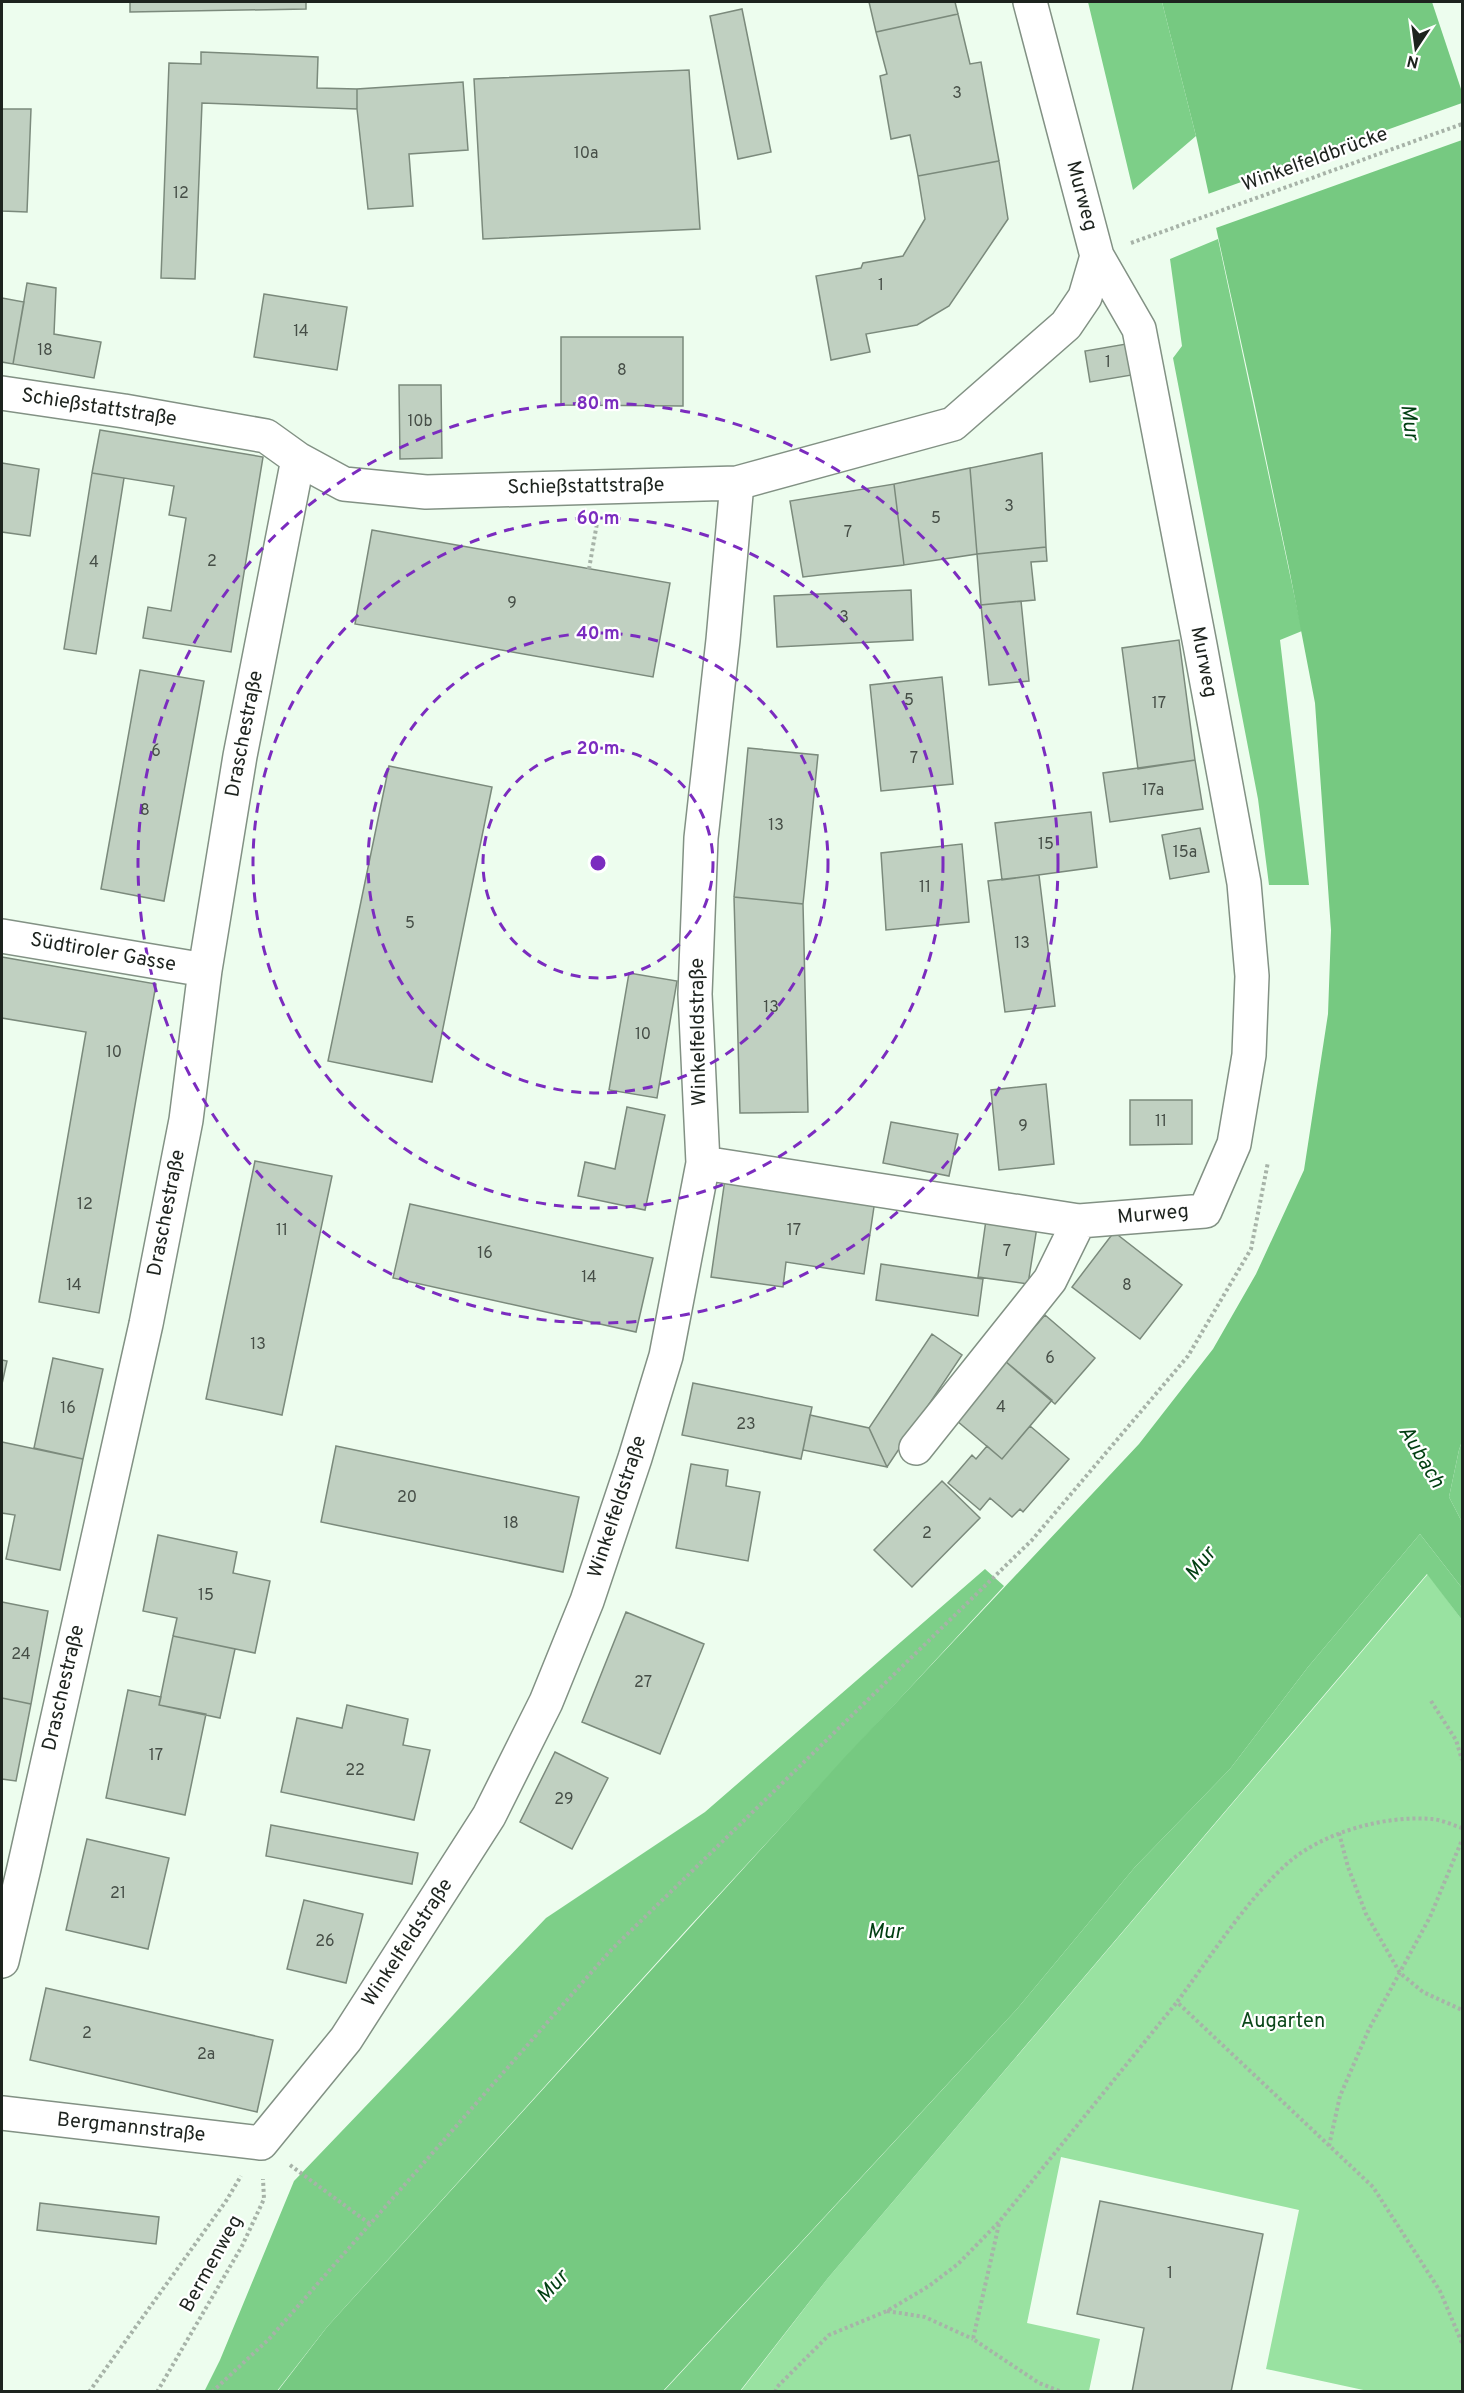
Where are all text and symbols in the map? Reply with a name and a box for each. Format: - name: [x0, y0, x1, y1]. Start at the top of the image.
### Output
- north arrow: [1386, 18, 1446, 78]
- text: N: [1405, 50, 1421, 72]
- house number: 3: [952, 84, 962, 104]
- street label: Winkelfeldbrücke: [1238, 122, 1392, 198]
- house number: 10a: [574, 144, 598, 164]
- street label: Murweg: [1059, 158, 1103, 234]
- house number: 12: [173, 184, 189, 204]
- house number: 1: [878, 276, 884, 296]
- house number: 14: [293, 322, 309, 342]
- house number: 18: [37, 341, 53, 361]
- house number: 1: [1105, 353, 1111, 373]
- house number: 8: [617, 361, 627, 381]
- street label: Schießstattstraße: [19, 383, 179, 433]
- text: 80 m: [576, 393, 620, 416]
- water label: Mur: [1393, 403, 1425, 443]
- house number: 10b: [407, 412, 433, 432]
- street label: Schießstattstraße: [507, 473, 665, 501]
- house number: 3: [1004, 497, 1014, 517]
- text: 60 m: [576, 508, 620, 531]
- house number: 5: [931, 509, 941, 529]
- house number: 7: [844, 523, 852, 543]
- house number: 2: [207, 552, 217, 572]
- house number: 4: [89, 553, 99, 573]
- house number: 9: [507, 594, 517, 614]
- house number: 3: [839, 608, 849, 628]
- text: 40 m: [576, 623, 620, 646]
- street label: Murweg: [1183, 624, 1223, 700]
- street label: Draschestraße: [220, 668, 270, 800]
- house number: 5: [904, 691, 914, 711]
- house number: 17: [1152, 694, 1166, 714]
- text: 20 m: [576, 738, 620, 761]
- house number: 6: [151, 742, 161, 762]
- house number: 7: [910, 749, 918, 769]
- house number: 17a: [1142, 781, 1164, 801]
- house number: 8: [140, 801, 150, 821]
- house number: 13: [768, 816, 784, 836]
- house number: 15: [1038, 835, 1054, 855]
- house number: 15a: [1173, 843, 1197, 863]
- centre of rings: [588, 853, 608, 873]
- house number: 11: [919, 878, 931, 898]
- house number: 5: [405, 914, 415, 934]
- street label: Südtiroler Gasse: [28, 927, 178, 979]
- house number: 13: [1014, 934, 1030, 954]
- street label: Winkelfeldstraße: [685, 958, 713, 1106]
- house number: 13: [763, 998, 779, 1018]
- house number: 10: [635, 1025, 651, 1045]
- house number: 10: [106, 1043, 122, 1063]
- house number: 11: [1155, 1112, 1167, 1132]
- house number: 9: [1018, 1117, 1028, 1137]
- street label: Draschestraße: [142, 1147, 192, 1279]
- house number: 12: [77, 1195, 93, 1215]
- street label: Murweg: [1116, 1199, 1190, 1231]
- house number: 11: [276, 1221, 288, 1241]
- house number: 17: [787, 1221, 801, 1241]
- house number: 7: [1003, 1242, 1011, 1262]
- house number: 16: [477, 1244, 493, 1264]
- house number: 14: [581, 1268, 597, 1288]
- house number: 14: [66, 1276, 82, 1296]
- house number: 8: [1122, 1276, 1132, 1296]
- house number: 13: [250, 1335, 266, 1355]
- house number: 6: [1045, 1349, 1055, 1369]
- house number: 4: [996, 1398, 1006, 1418]
- house number: 16: [60, 1399, 76, 1419]
- house number: 23: [736, 1415, 756, 1435]
- water label: Aubach: [1392, 1421, 1451, 1494]
- street label: Winkelfeldstraße: [583, 1433, 653, 1581]
- house number: 20: [397, 1488, 417, 1508]
- house number: 18: [503, 1514, 519, 1534]
- house number: 2: [922, 1524, 932, 1544]
- water label: Mur: [1179, 1540, 1224, 1586]
- house number: 15: [198, 1586, 214, 1606]
- street label: Draschestraße: [37, 1622, 91, 1754]
- house number: 24: [11, 1645, 31, 1665]
- house number: 27: [634, 1673, 652, 1693]
- house number: 17: [149, 1746, 163, 1766]
- house number: 22: [345, 1761, 365, 1781]
- house number: 29: [554, 1790, 574, 1810]
- street label: Winkelfeldstraße: [357, 1874, 459, 2012]
- house number: 21: [110, 1884, 126, 1904]
- water label: Mur: [867, 1919, 905, 1946]
- house number: 26: [315, 1932, 335, 1952]
- park label: Augarten: [1241, 2009, 1325, 2035]
- house number: 2: [82, 2024, 92, 2044]
- house number: 2a: [197, 2045, 215, 2065]
- street label: Bergmannstraße: [55, 2107, 207, 2149]
- street label: Bermenweg: [175, 2211, 249, 2317]
- water label: Mur: [531, 2263, 576, 2309]
- house number: 1: [1167, 2264, 1173, 2284]

